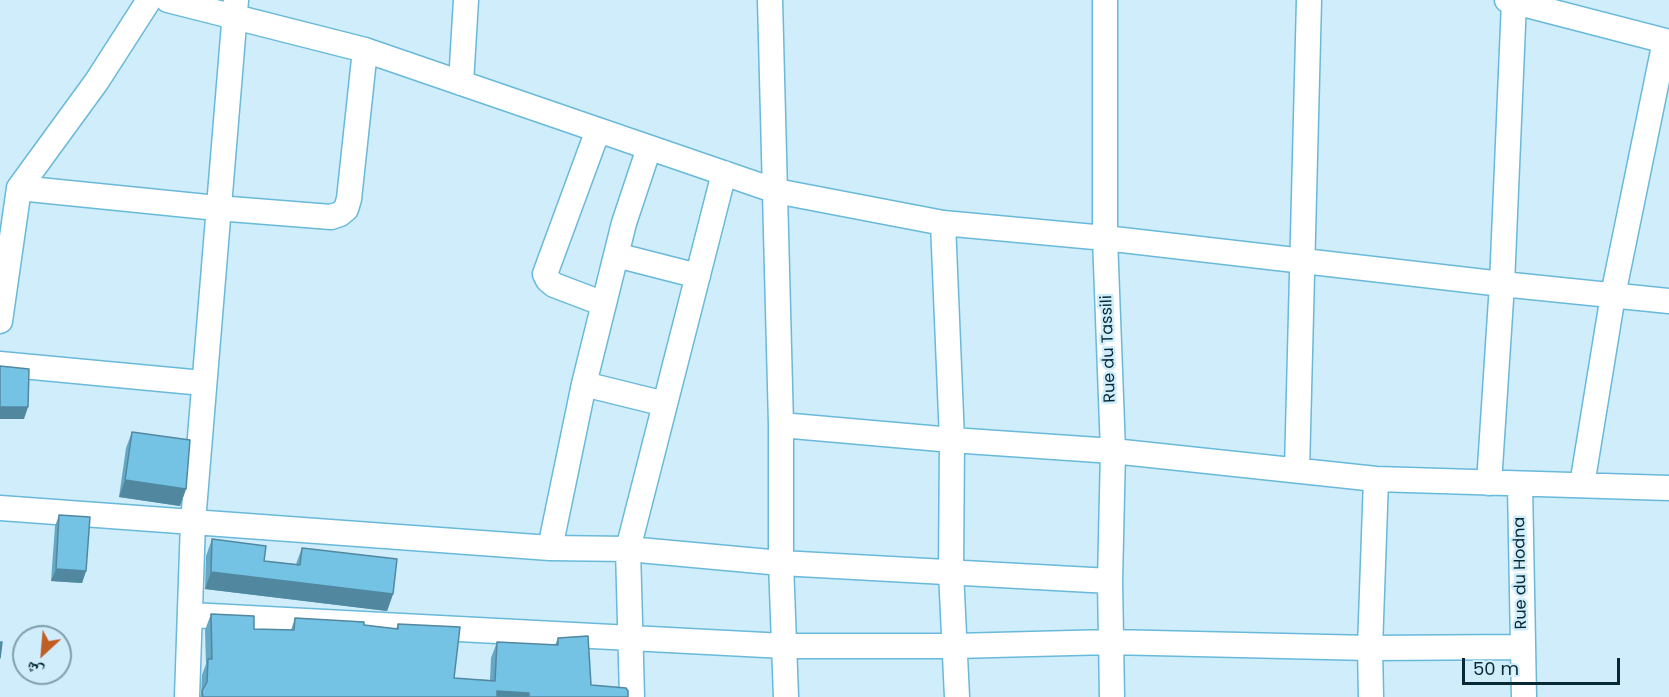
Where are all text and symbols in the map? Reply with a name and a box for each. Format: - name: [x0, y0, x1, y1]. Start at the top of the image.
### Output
- street label: Rue du Tassili: [1098, 295, 1120, 403]
- street label: Rue du Hodna: [1510, 517, 1532, 629]
- north arrow: [12, 625, 72, 685]
- scale bar: [1465, 646, 1622, 684]
- text: ش: [22, 656, 47, 684]
- text: 50 m: [1473, 656, 1519, 681]

